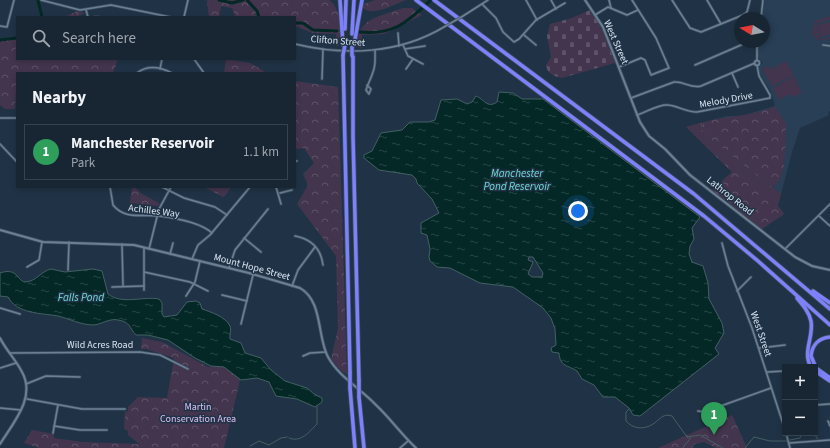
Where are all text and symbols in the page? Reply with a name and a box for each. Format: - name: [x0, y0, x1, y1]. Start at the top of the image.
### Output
- north arrow: [734, 12, 770, 48]
- search box: [16, 16, 296, 60]
- street label: West Street: [600, 18, 632, 67]
- icon: search: [30, 27, 52, 49]
- text: Search here: [62, 28, 136, 49]
- street label: Clifton Street: [310, 32, 366, 50]
- text: Nearby: [32, 86, 86, 110]
- street label: Melody Drive: [698, 88, 754, 112]
- text: Manchester Reservoir: [71, 133, 214, 154]
- text: 1: [43, 143, 49, 161]
- text: 1.1 km: [243, 143, 279, 161]
- text: Park: [71, 154, 95, 172]
- water label: Manchester Pond Reservoir: [483, 166, 552, 194]
- street label: Lathrop Road: [703, 173, 757, 219]
- street label: Achilles Way: [128, 201, 181, 221]
- your location: [568, 201, 588, 221]
- street label: Mount Hope Street: [212, 250, 292, 284]
- water label: Falls Pond: [58, 290, 105, 305]
- street label: West Street: [747, 309, 776, 359]
- street label: Wild Acres Road: [67, 338, 133, 352]
- map controls: [782, 364, 818, 436]
- button: +: [782, 364, 818, 400]
- park label: Martin Conservation Area: [160, 400, 236, 426]
- button: −: [782, 400, 818, 436]
- pin: 1: [701, 402, 727, 435]

